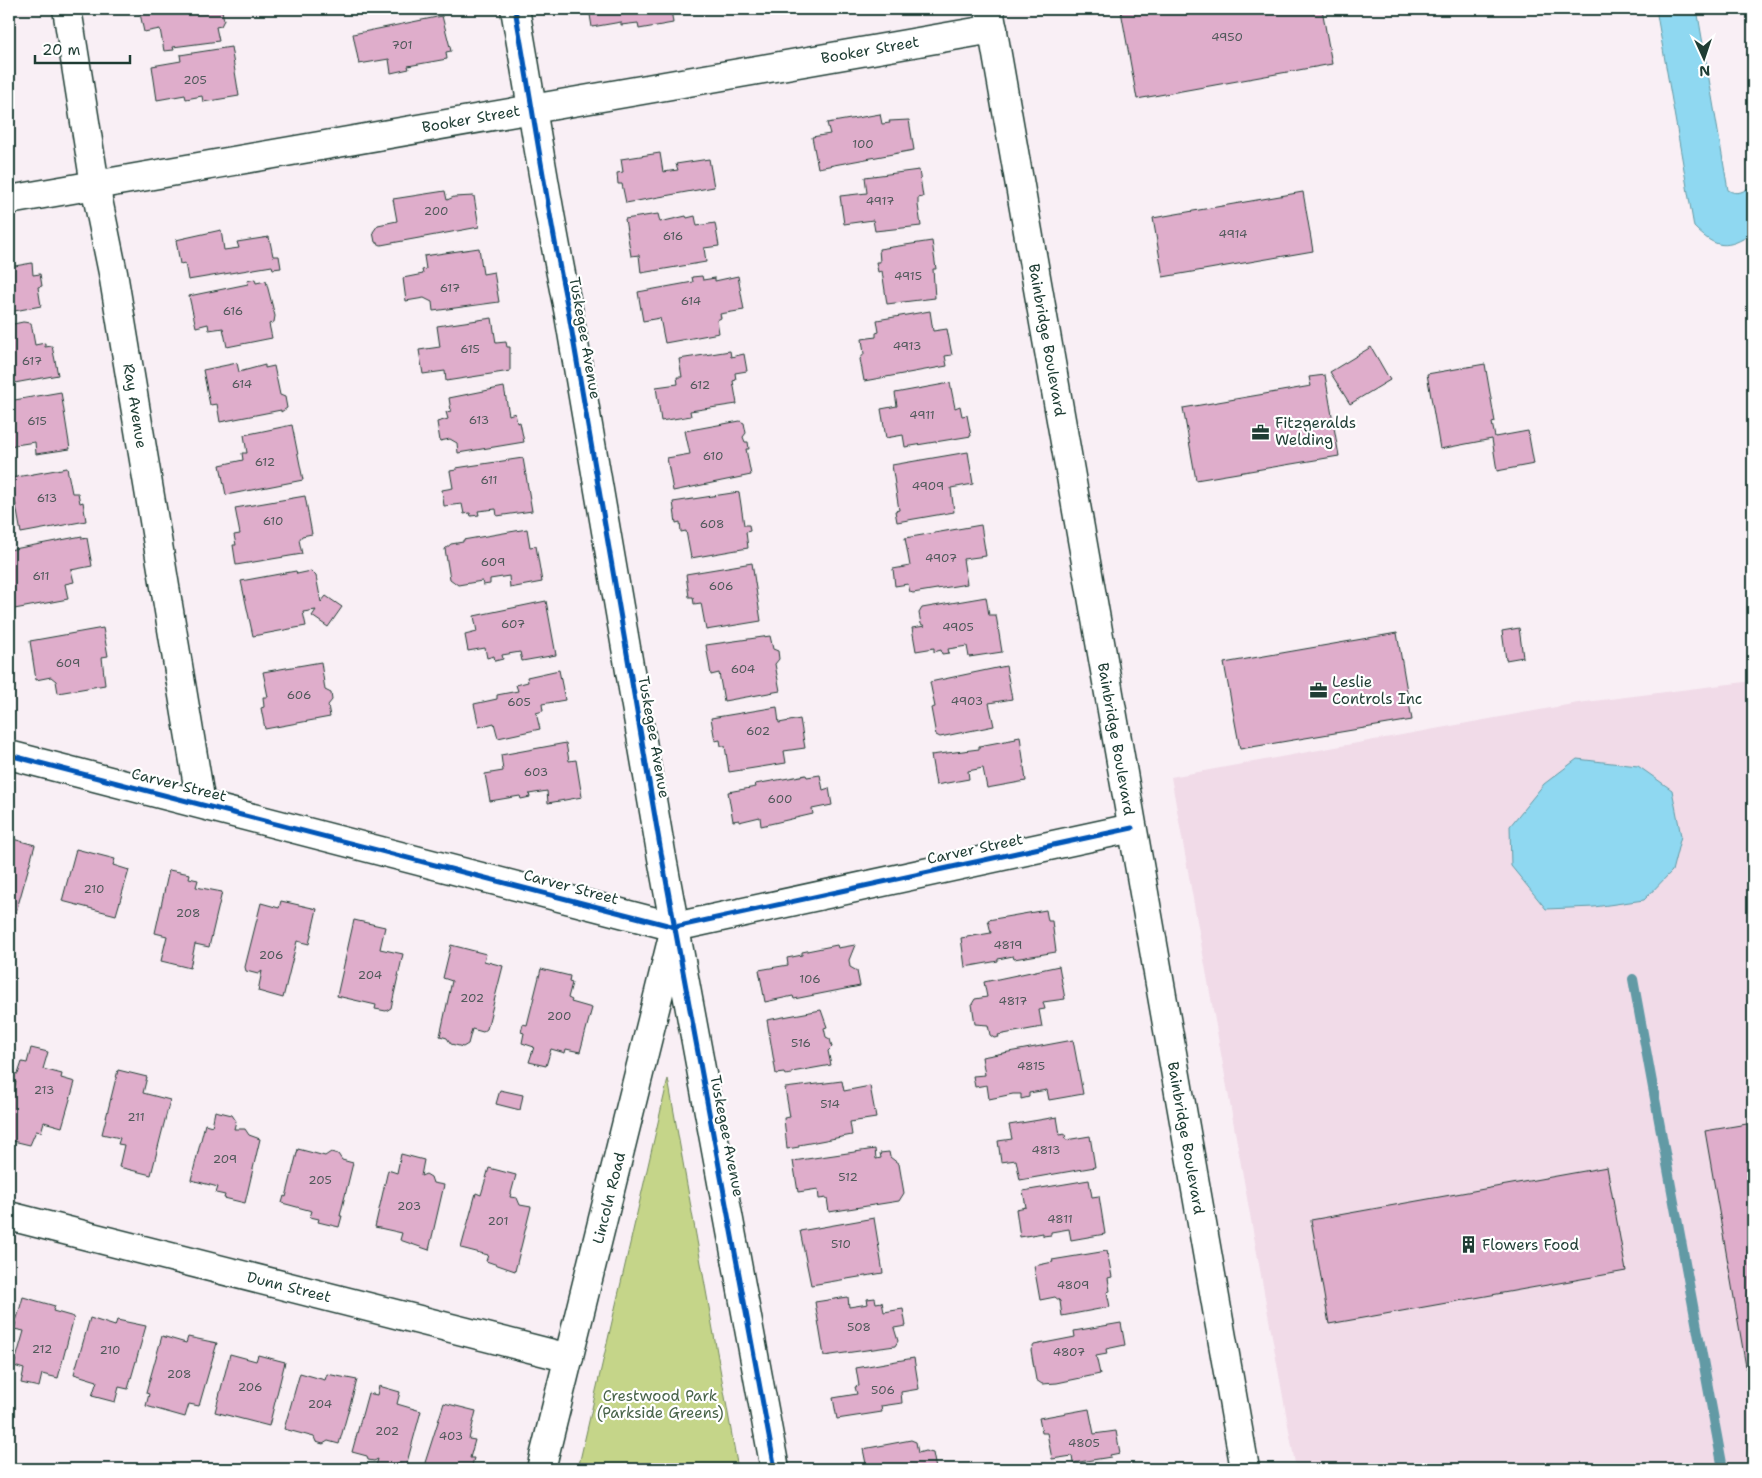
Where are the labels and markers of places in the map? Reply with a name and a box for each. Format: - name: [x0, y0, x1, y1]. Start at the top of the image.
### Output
- place label: Fitzgeralds Welding: [1275, 413, 1356, 450]
- office icon: Fitzgeralds Welding: [1251, 422, 1271, 442]
- place label: Leslie Controls Inc: [1332, 672, 1422, 709]
- office icon: Leslie Controls Inc: [1308, 681, 1328, 701]
- building icon: Flowers Food: [1458, 1235, 1478, 1255]
- place label: Flowers Food: [1482, 1235, 1579, 1255]

